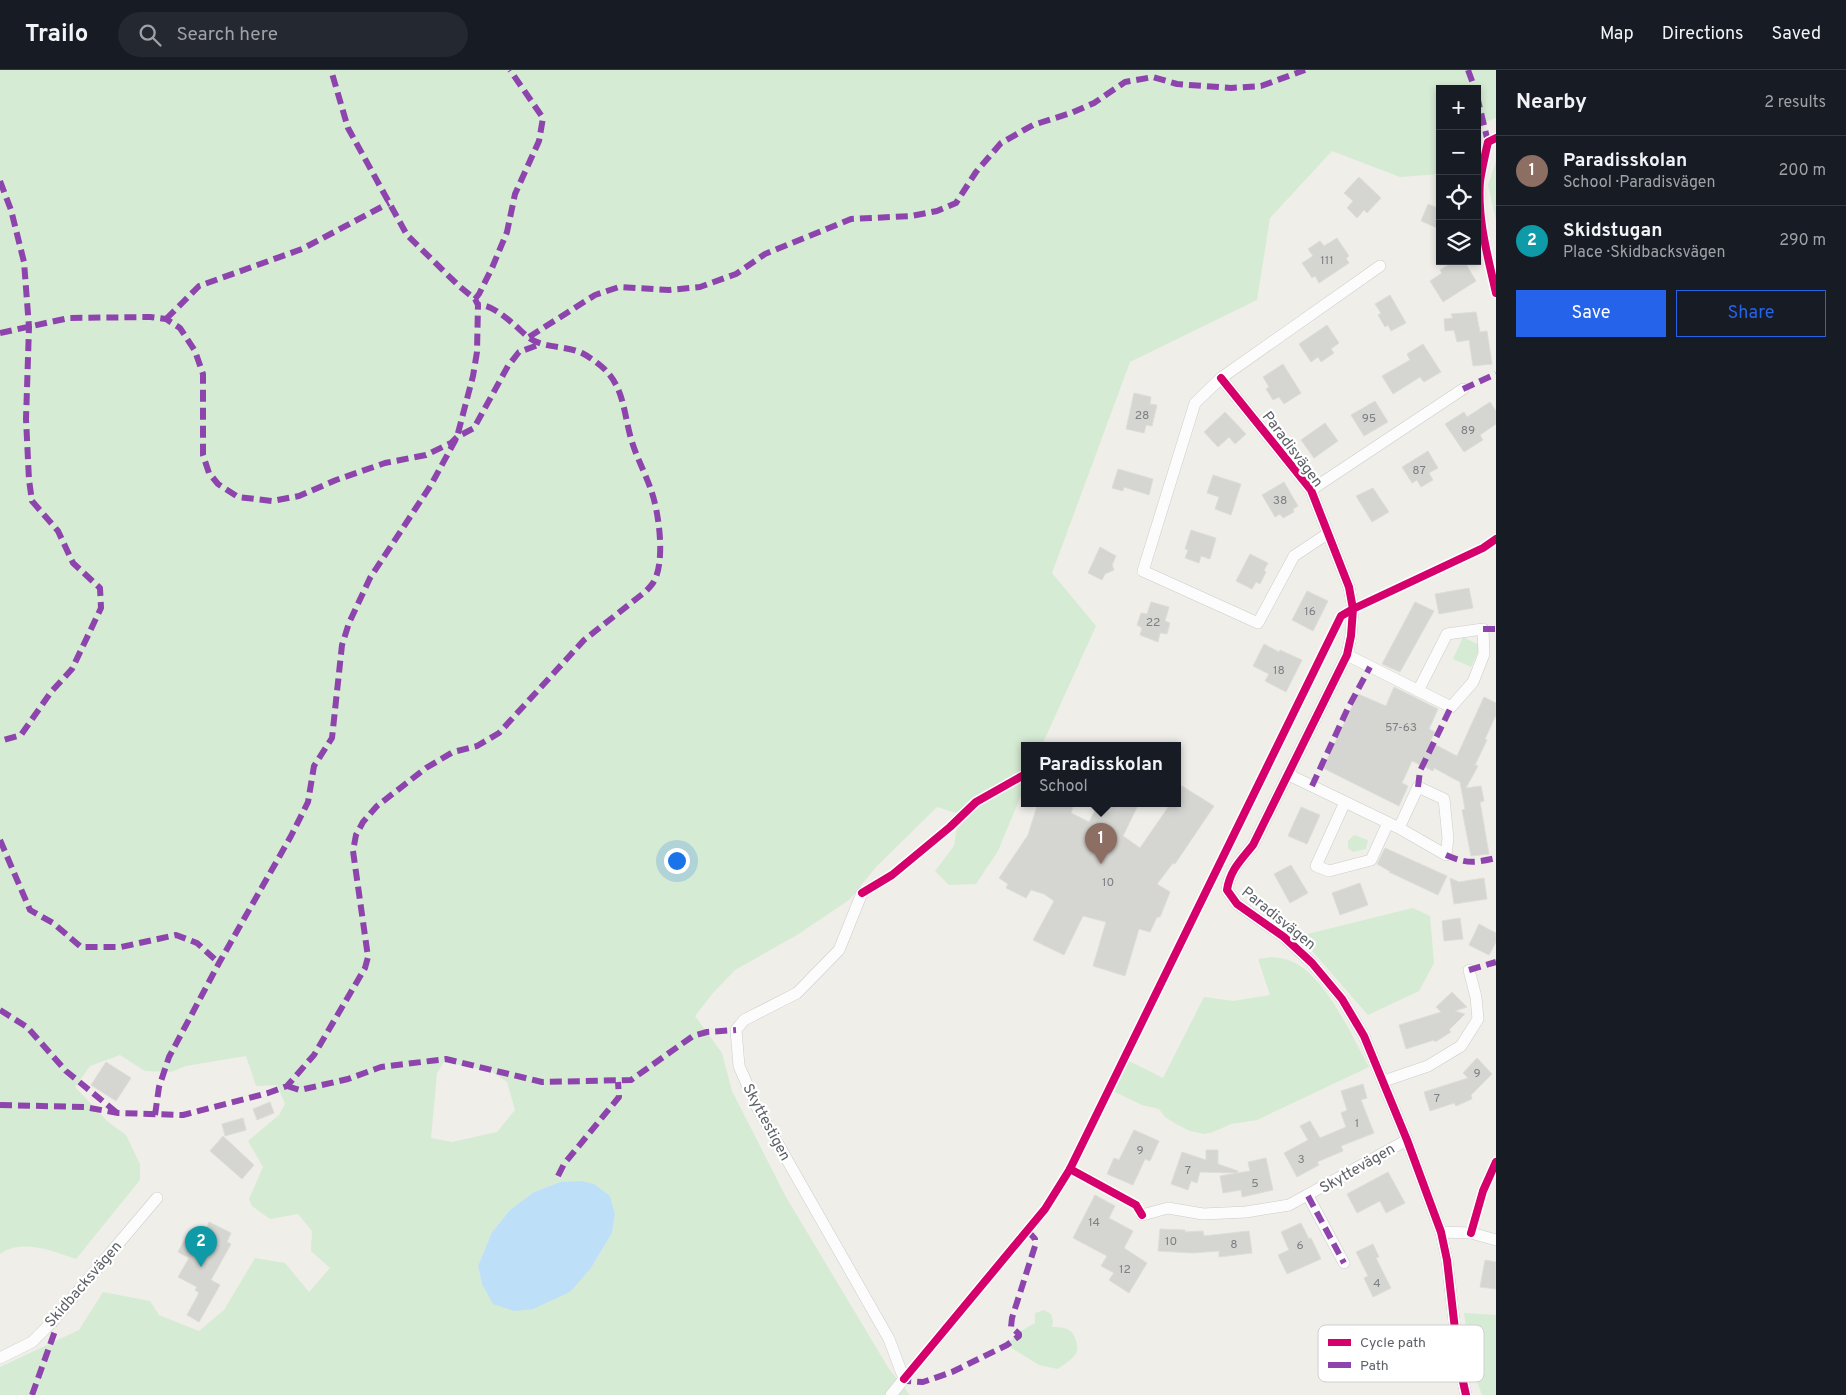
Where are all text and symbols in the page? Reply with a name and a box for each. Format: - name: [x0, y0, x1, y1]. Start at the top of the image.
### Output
- search box: [118, 12, 468, 57]
- text: Trailo: [25, 20, 88, 50]
- icon: search: [136, 21, 164, 49]
- text: Search here: [176, 23, 278, 47]
- text: Map: [1600, 23, 1634, 46]
- text: Directions: [1662, 23, 1744, 46]
- text: Saved: [1772, 23, 1821, 46]
- map controls: [1436, 85, 1481, 265]
- button: +: [1436, 85, 1481, 130]
- text: Nearby: [1516, 89, 1587, 116]
- text: 2 results: [1764, 93, 1826, 113]
- button: −: [1436, 130, 1481, 175]
- text: Paradisskolan: [1563, 149, 1687, 173]
- text: 1: [1529, 161, 1535, 181]
- text: 200 m: [1778, 161, 1826, 181]
- text: School · Paradisvägen: [1563, 173, 1716, 193]
- button: locate: [1436, 175, 1481, 220]
- text: Skidstugan: [1563, 219, 1662, 243]
- button: layers: [1436, 220, 1481, 265]
- text: 2: [1527, 231, 1537, 251]
- text: 290 m: [1779, 231, 1826, 251]
- text: Place · Skidbacksvägen: [1563, 243, 1726, 263]
- house number: 111: [1320, 253, 1334, 269]
- button: Save: [1516, 290, 1666, 337]
- button: Share: [1676, 290, 1826, 337]
- house number: 28: [1135, 408, 1149, 424]
- street label: Paradisvägen: [1257, 408, 1327, 492]
- house number: 95: [1362, 411, 1376, 427]
- house number: 89: [1461, 423, 1475, 439]
- house number: 87: [1412, 463, 1426, 479]
- house number: 38: [1273, 493, 1287, 509]
- house number: 16: [1304, 604, 1316, 620]
- house number: 22: [1146, 615, 1160, 631]
- house number: 18: [1273, 663, 1285, 679]
- house number: 57-63: [1385, 720, 1417, 736]
- popup: [1021, 742, 1181, 807]
- text: Paradisskolan: [1039, 753, 1163, 777]
- text: School: [1039, 777, 1088, 797]
- pin: 1: [1085, 823, 1117, 864]
- your location: [664, 848, 690, 874]
- house number: 10: [1102, 875, 1114, 891]
- street label: Paradisvägen: [1237, 883, 1319, 955]
- house number: 9: [1473, 1066, 1481, 1082]
- street label: Skyttestigen: [737, 1081, 794, 1165]
- house number: 7: [1434, 1091, 1440, 1107]
- house number: 1: [1355, 1116, 1359, 1132]
- street label: Skyttevägen: [1317, 1140, 1399, 1198]
- house number: 9: [1136, 1143, 1144, 1159]
- house number: 3: [1297, 1152, 1305, 1168]
- house number: 7: [1185, 1163, 1191, 1179]
- house number: 5: [1251, 1176, 1259, 1192]
- house number: 14: [1088, 1215, 1100, 1231]
- pin: 2: [185, 1226, 217, 1267]
- house number: 10: [1165, 1234, 1177, 1250]
- house number: 8: [1230, 1237, 1238, 1253]
- street label: Skidbacksvägen: [41, 1238, 127, 1332]
- house number: 6: [1296, 1238, 1304, 1254]
- house number: 12: [1119, 1262, 1131, 1278]
- house number: 4: [1373, 1276, 1381, 1292]
- legend: [1318, 1325, 1484, 1382]
- text: Cycle path: [1360, 1335, 1426, 1352]
- text: Path: [1360, 1358, 1389, 1375]

